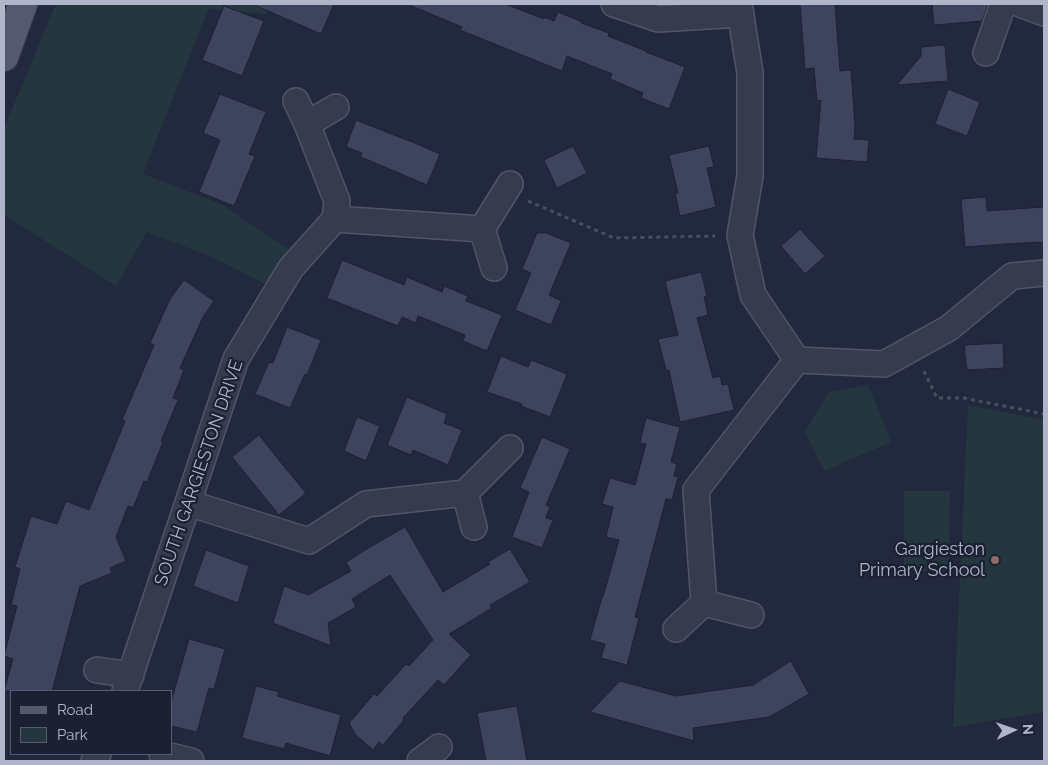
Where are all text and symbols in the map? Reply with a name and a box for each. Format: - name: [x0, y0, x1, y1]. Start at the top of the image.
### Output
- street label: SOUTH GARGIESTON DRIVE: [150, 357, 248, 589]
- place label: Gargieston Primary School: [859, 539, 985, 582]
- marker: Gargieston Primary School: [989, 554, 1001, 566]
- legend: [10, 690, 172, 755]
- text: Road: [57, 701, 93, 719]
- north arrow: [988, 705, 1038, 755]
- text: N: [1020, 723, 1036, 735]
- text: Park: [57, 726, 88, 744]

